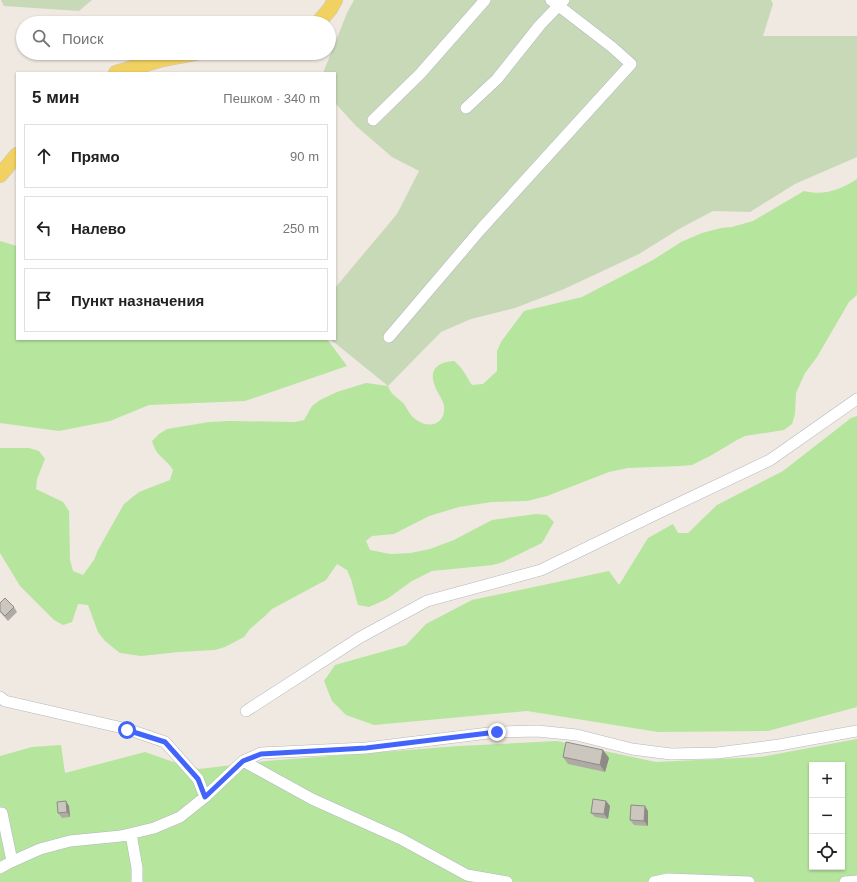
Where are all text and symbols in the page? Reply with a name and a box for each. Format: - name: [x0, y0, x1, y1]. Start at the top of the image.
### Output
- search box: [16, 16, 336, 60]
- icon: search: [30, 27, 52, 49]
- text: Поиск: [62, 30, 104, 47]
- text: 5 мин: [32, 88, 79, 107]
- text: Пешком · 340 m: [223, 91, 320, 106]
- icon: ahead: [33, 145, 55, 167]
- text: Прямо: [71, 148, 120, 165]
- text: 90 m: [290, 149, 319, 164]
- icon: left: [33, 217, 55, 239]
- text: Налево: [71, 220, 126, 237]
- text: 250 m: [283, 221, 319, 236]
- icon: arrive: [33, 289, 55, 311]
- text: Пункт назначения: [71, 292, 204, 309]
- route start: [118, 721, 136, 739]
- route end: [488, 723, 506, 741]
- map controls: [809, 762, 845, 870]
- button: +: [809, 762, 845, 798]
- button: −: [809, 798, 845, 834]
- button: locate: [809, 834, 845, 870]

